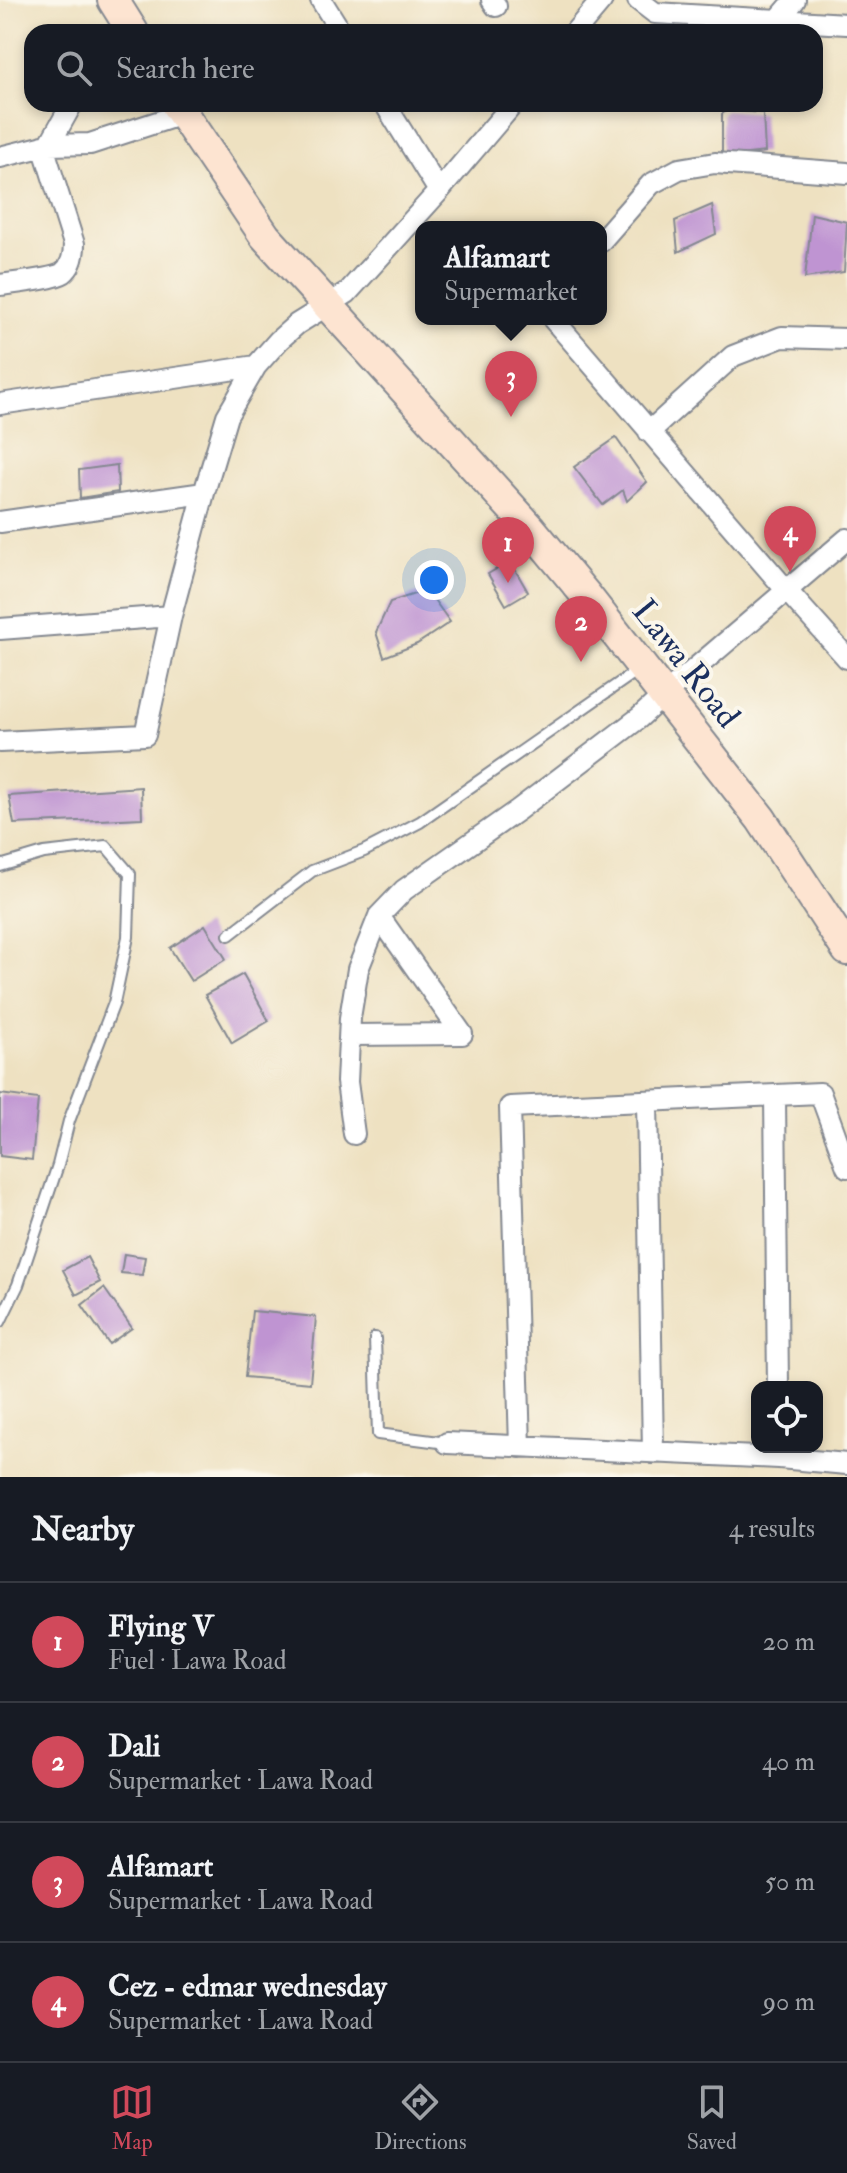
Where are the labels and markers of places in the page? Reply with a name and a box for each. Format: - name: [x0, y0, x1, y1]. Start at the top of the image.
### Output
- pin: 3: [485, 351, 537, 417]
- pin: 4: [764, 506, 816, 572]
- pin: 1: [482, 517, 534, 583]
- pin: 2: [555, 596, 607, 662]

